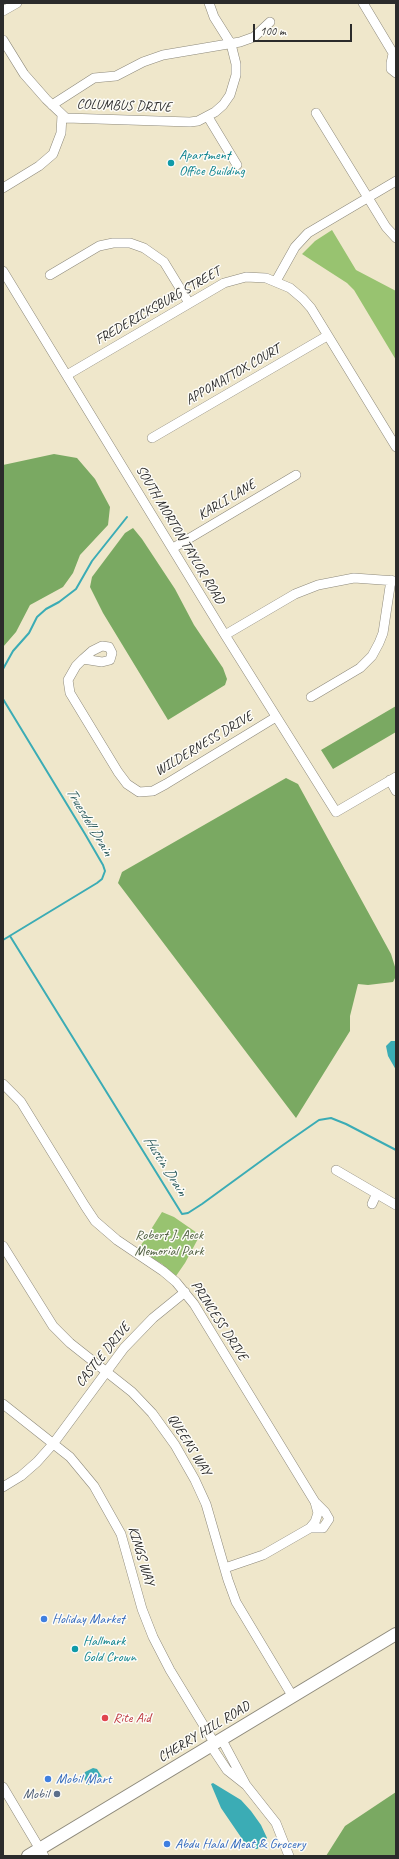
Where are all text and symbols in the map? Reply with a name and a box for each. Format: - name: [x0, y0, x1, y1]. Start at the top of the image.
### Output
- scale bar: [255, 16, 354, 42]
- text: 100 m: [260, 23, 286, 39]
- street label: COLUMBUS DRIVE: [76, 96, 172, 116]
- place label: Apartment Office Building: [179, 147, 245, 180]
- marker: Apartment Office Building: [166, 158, 176, 168]
- street label: FREDERICKSBURG STREET: [92, 263, 224, 349]
- street label: APPOMATTOX COURT: [183, 341, 283, 409]
- street label: SOUTH MORTON TAYLOR ROAD: [132, 463, 228, 607]
- street label: KARLI LANE: [195, 476, 259, 524]
- street label: WILDERNESS DRIVE: [152, 708, 256, 780]
- water label: Truesdell Drain: [62, 785, 116, 859]
- water label: Hustin Drain: [139, 1133, 191, 1199]
- park label: Robert J. Aeck Memorial Park: [134, 1227, 204, 1260]
- street label: PRINCESS DRIVE: [187, 1278, 251, 1364]
- street label: CASTLE DRIVE: [72, 1320, 134, 1390]
- street label: QUEENS WAY: [163, 1411, 215, 1479]
- street label: KINGS WAY: [124, 1524, 158, 1588]
- place label: Holiday Market: [52, 1611, 125, 1627]
- marker: Holiday Market: [39, 1614, 49, 1624]
- place label: Hallmark Gold Crown: [83, 1633, 136, 1666]
- marker: Hallmark Gold Crown: [70, 1644, 80, 1654]
- street label: CHERRY HILL ROAD: [155, 1698, 253, 1766]
- place label: Rite Aid: [113, 1710, 151, 1726]
- marker: Rite Aid: [100, 1713, 110, 1723]
- place label: Mobil Mart: [56, 1771, 111, 1787]
- marker: Mobil Mart: [43, 1774, 53, 1784]
- place label: Mobil: [23, 1786, 49, 1802]
- marker: Mobil: [52, 1789, 62, 1799]
- place label: Abdu Halal Meat & Grocery: [175, 1836, 306, 1852]
- marker: Abdu Halal Meat & Grocery: [162, 1839, 172, 1849]

